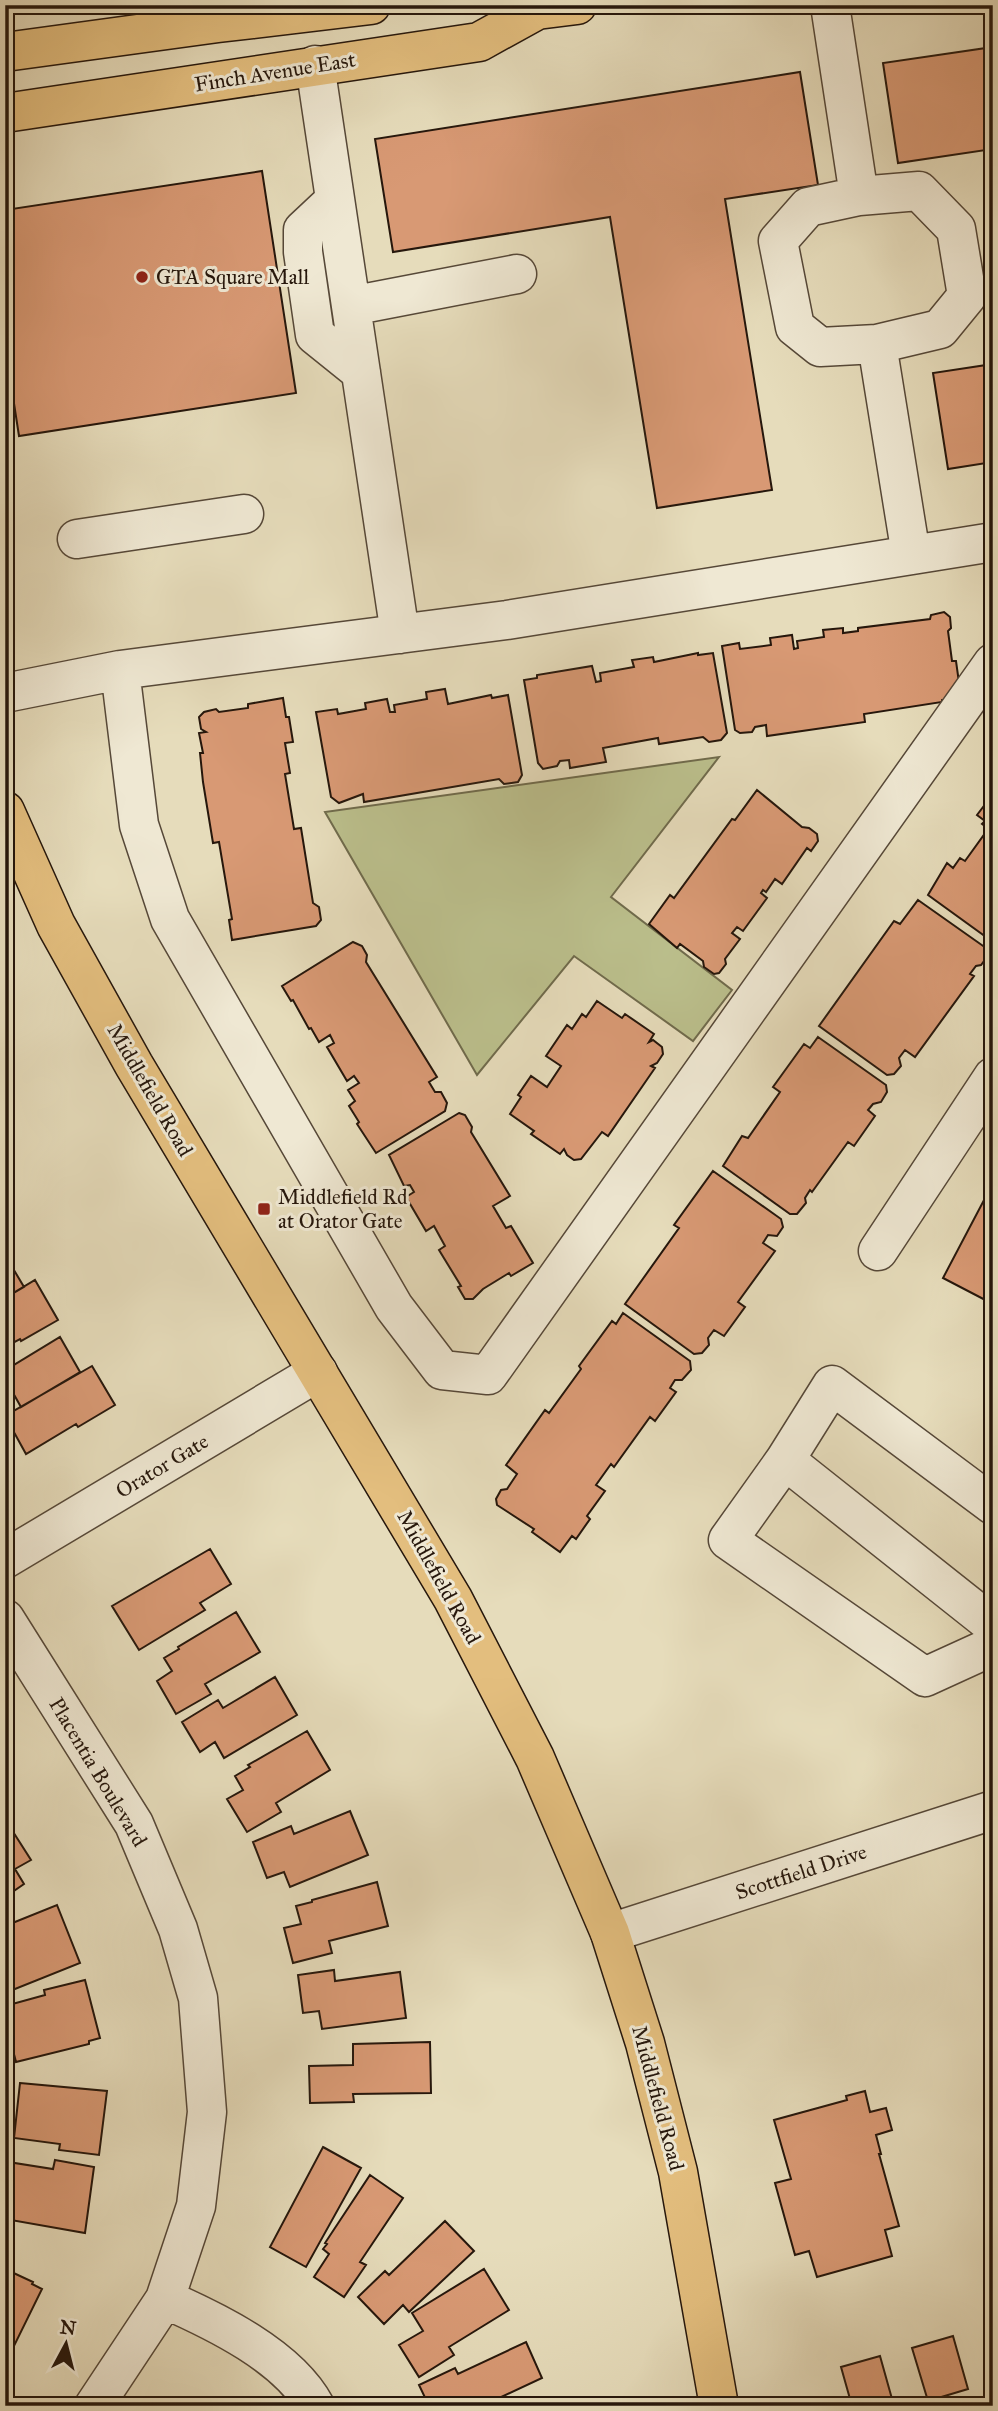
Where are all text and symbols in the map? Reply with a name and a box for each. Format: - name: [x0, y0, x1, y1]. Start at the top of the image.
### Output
- street label: Finch Avenue East: [193, 46, 358, 98]
- place label: GTA Square Mall: [156, 264, 309, 290]
- marker: GTA Square Mall: [134, 269, 150, 285]
- street label: Middlefield Road: [101, 1019, 199, 1161]
- place label: Middlefield Rd at Orator Gate: [278, 1184, 408, 1234]
- marker: Middlefield Rd at Orator Gate: [256, 1201, 272, 1217]
- street label: Orator Gate: [111, 1428, 213, 1504]
- street label: Middlefield Road: [391, 1505, 487, 1649]
- street label: Placentia Boulevard: [43, 1693, 153, 1852]
- street label: Scottfield Drive: [732, 1838, 870, 1905]
- street label: Middlefield Road: [626, 2023, 690, 2174]
- north arrow: [32, 2310, 102, 2380]
- text: N: [59, 2315, 77, 2340]

